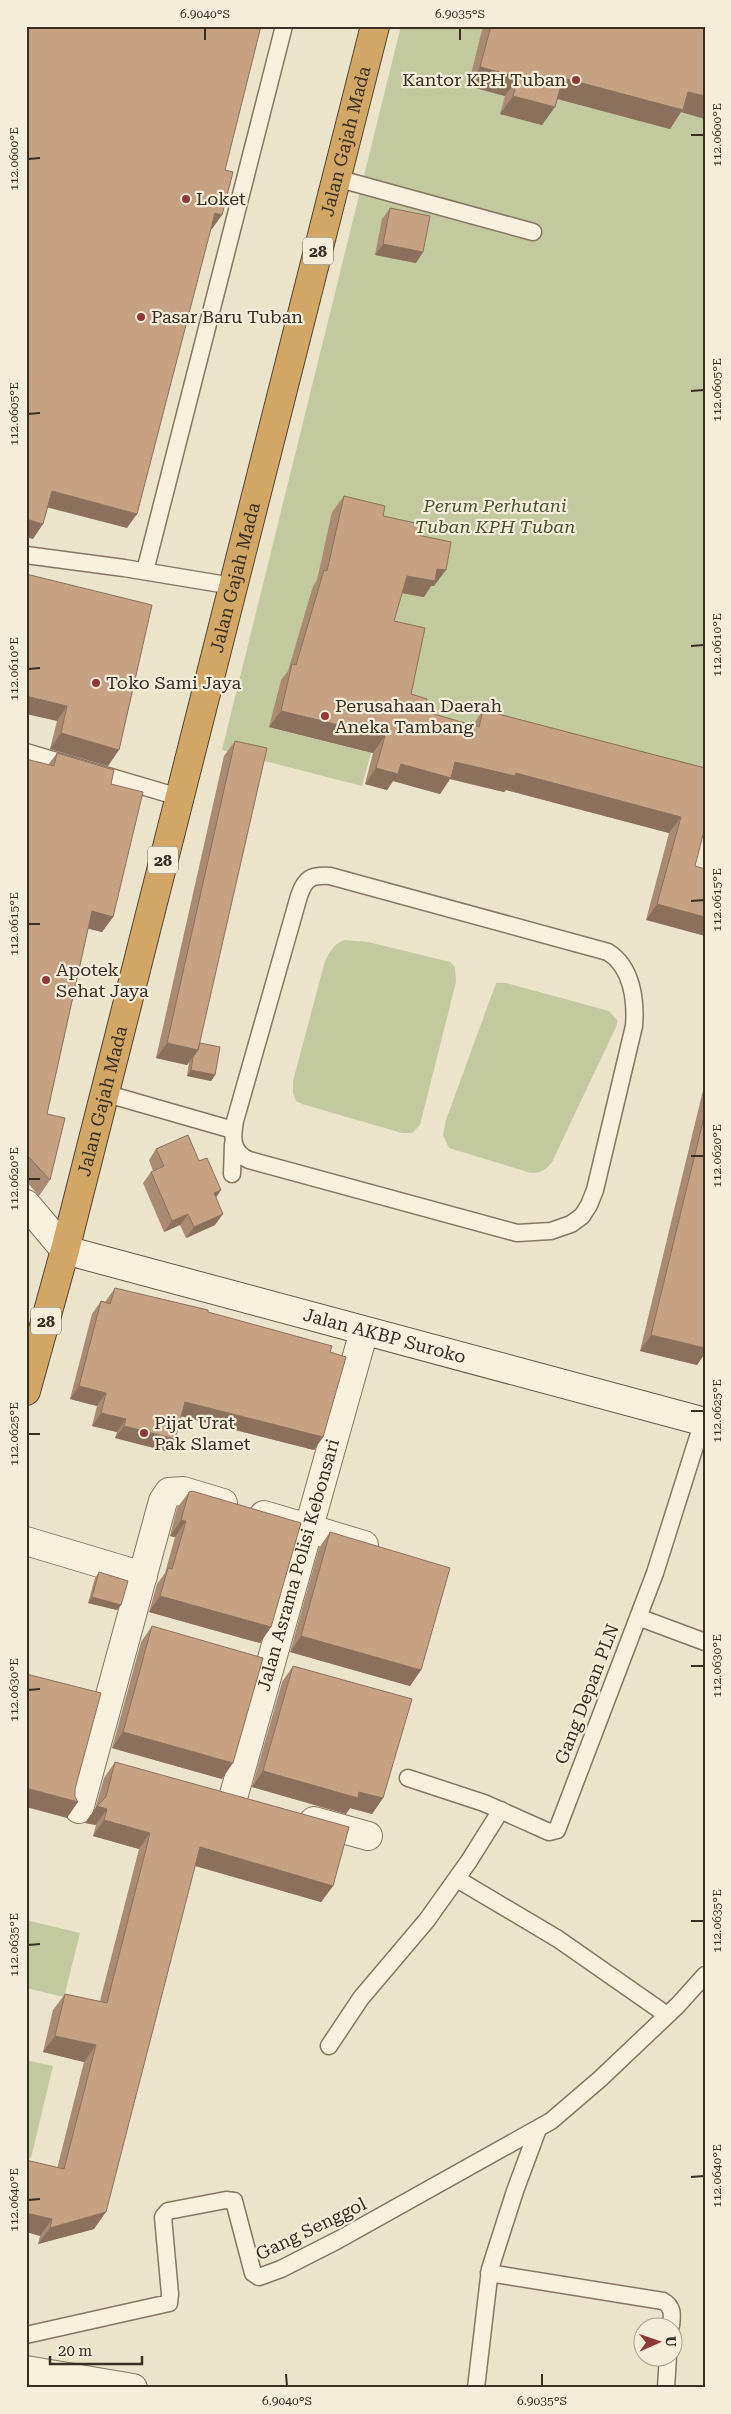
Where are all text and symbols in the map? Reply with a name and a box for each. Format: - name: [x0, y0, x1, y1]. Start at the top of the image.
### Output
- text: 6.9040°S: [180, 7, 230, 21]
- text: 6.9035°S: [435, 7, 485, 21]
- street label: Jalan Gajah Mada: [316, 64, 374, 218]
- place label: Kantor KPH Tuban: [402, 69, 566, 90]
- marker: Kantor KPH Tuban: [570, 74, 582, 86]
- text: 112.0600°E: [710, 103, 724, 167]
- text: 112.0600°E: [7, 127, 21, 191]
- place label: Loket: [196, 188, 246, 209]
- marker: Loket: [180, 193, 192, 205]
- road number: 28: [303, 238, 333, 264]
- place label: Pasar Baru Tuban: [151, 306, 303, 327]
- marker: Pasar Baru Tuban: [135, 311, 147, 323]
- text: 112.0605°E: [710, 358, 724, 422]
- text: 112.0605°E: [7, 382, 21, 446]
- park label: Perum Perhutani Tuban KPH Tuban: [415, 495, 575, 537]
- street label: Jalan Gajah Mada: [206, 500, 264, 655]
- text: 112.0610°E: [710, 613, 724, 677]
- text: 112.0610°E: [7, 637, 21, 701]
- place label: Toko Sami Jaya: [106, 672, 241, 693]
- marker: Toko Sami Jaya: [90, 677, 102, 689]
- place label: Perusahaan Daerah Aneka Tambang: [335, 695, 502, 737]
- marker: Perusahaan Daerah Aneka Tambang: [319, 710, 331, 722]
- road number: 28: [148, 846, 178, 874]
- text: 112.0615°E: [710, 868, 724, 932]
- text: 112.0615°E: [7, 892, 21, 956]
- place label: Apotek Sehat Jaya: [56, 959, 149, 1001]
- marker: Apotek Sehat Jaya: [40, 974, 52, 986]
- street label: Jalan Gajah Mada: [73, 1023, 131, 1178]
- text: 112.0620°E: [710, 1124, 724, 1188]
- text: 112.0620°E: [7, 1147, 21, 1211]
- street label: Jalan AKBP Suroko: [301, 1304, 468, 1367]
- road number: 28: [31, 1308, 61, 1334]
- text: 112.0625°E: [710, 1379, 724, 1443]
- text: 112.0625°E: [7, 1402, 21, 1466]
- place label: Pijat Urat Pak Slamet: [154, 1412, 251, 1454]
- marker: Pijat Urat Pak Slamet: [138, 1427, 150, 1439]
- street label: Jalan Asrama Polisi Kebonsari: [253, 1436, 343, 1693]
- street label: Gang Depan PLN: [550, 1621, 623, 1767]
- text: 112.0630°E: [710, 1634, 724, 1698]
- text: 112.0630°E: [7, 1658, 21, 1722]
- text: 112.0635°E: [710, 1889, 724, 1953]
- text: 112.0635°E: [7, 1913, 21, 1977]
- text: 112.0640°E: [710, 2144, 724, 2208]
- text: 112.0640°E: [7, 2168, 21, 2232]
- street label: Gang Senggol: [252, 2193, 370, 2264]
- north arrow: [634, 2316, 684, 2366]
- scale bar: [50, 2334, 142, 2366]
- text: U: [663, 2336, 679, 2347]
- text: 20 m: [58, 2342, 93, 2360]
- text: 6.9040°S: [262, 2394, 312, 2408]
- text: 6.9035°S: [517, 2394, 567, 2408]

